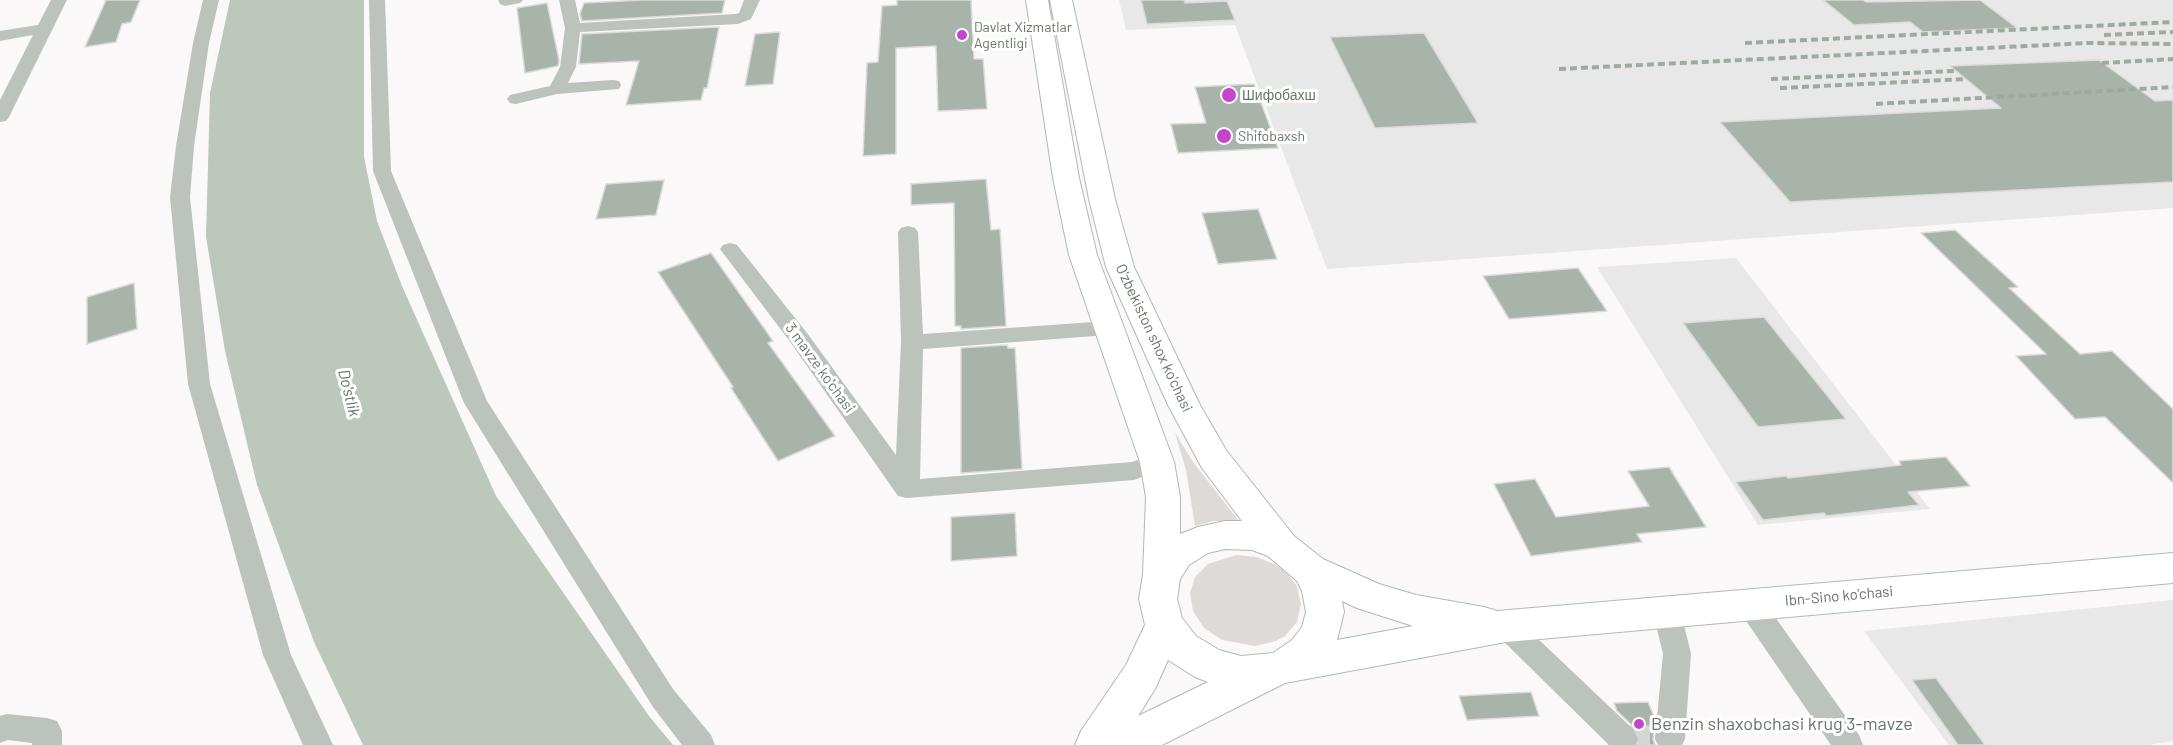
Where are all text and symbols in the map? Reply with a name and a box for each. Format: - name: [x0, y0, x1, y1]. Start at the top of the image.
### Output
- place label: Davlat Xizmatlar Agentligi: [974, 19, 1072, 51]
- marker: Davlat Xizmatlar Agentligi: [955, 28, 969, 42]
- marker: Шифобахш: [1220, 86, 1238, 104]
- place label: Шифобахш: [1242, 87, 1316, 103]
- marker: Shifobaxsh: [1215, 127, 1233, 145]
- place label: Shifobaxsh: [1238, 128, 1305, 144]
- street label: O'zbekiston shox ko'chasi: [1112, 261, 1196, 415]
- street label: 3 mavze ko'chasi: [781, 320, 859, 416]
- water label: Do'stlik: [334, 367, 364, 419]
- street label: Ibn-Sino ko'chasi: [1784, 582, 1894, 610]
- place label: Benzin shaxobchasi krug 3-mavze: [1651, 713, 1913, 735]
- marker: Benzin shaxobchasi krug 3-mavze: [1632, 717, 1646, 731]

